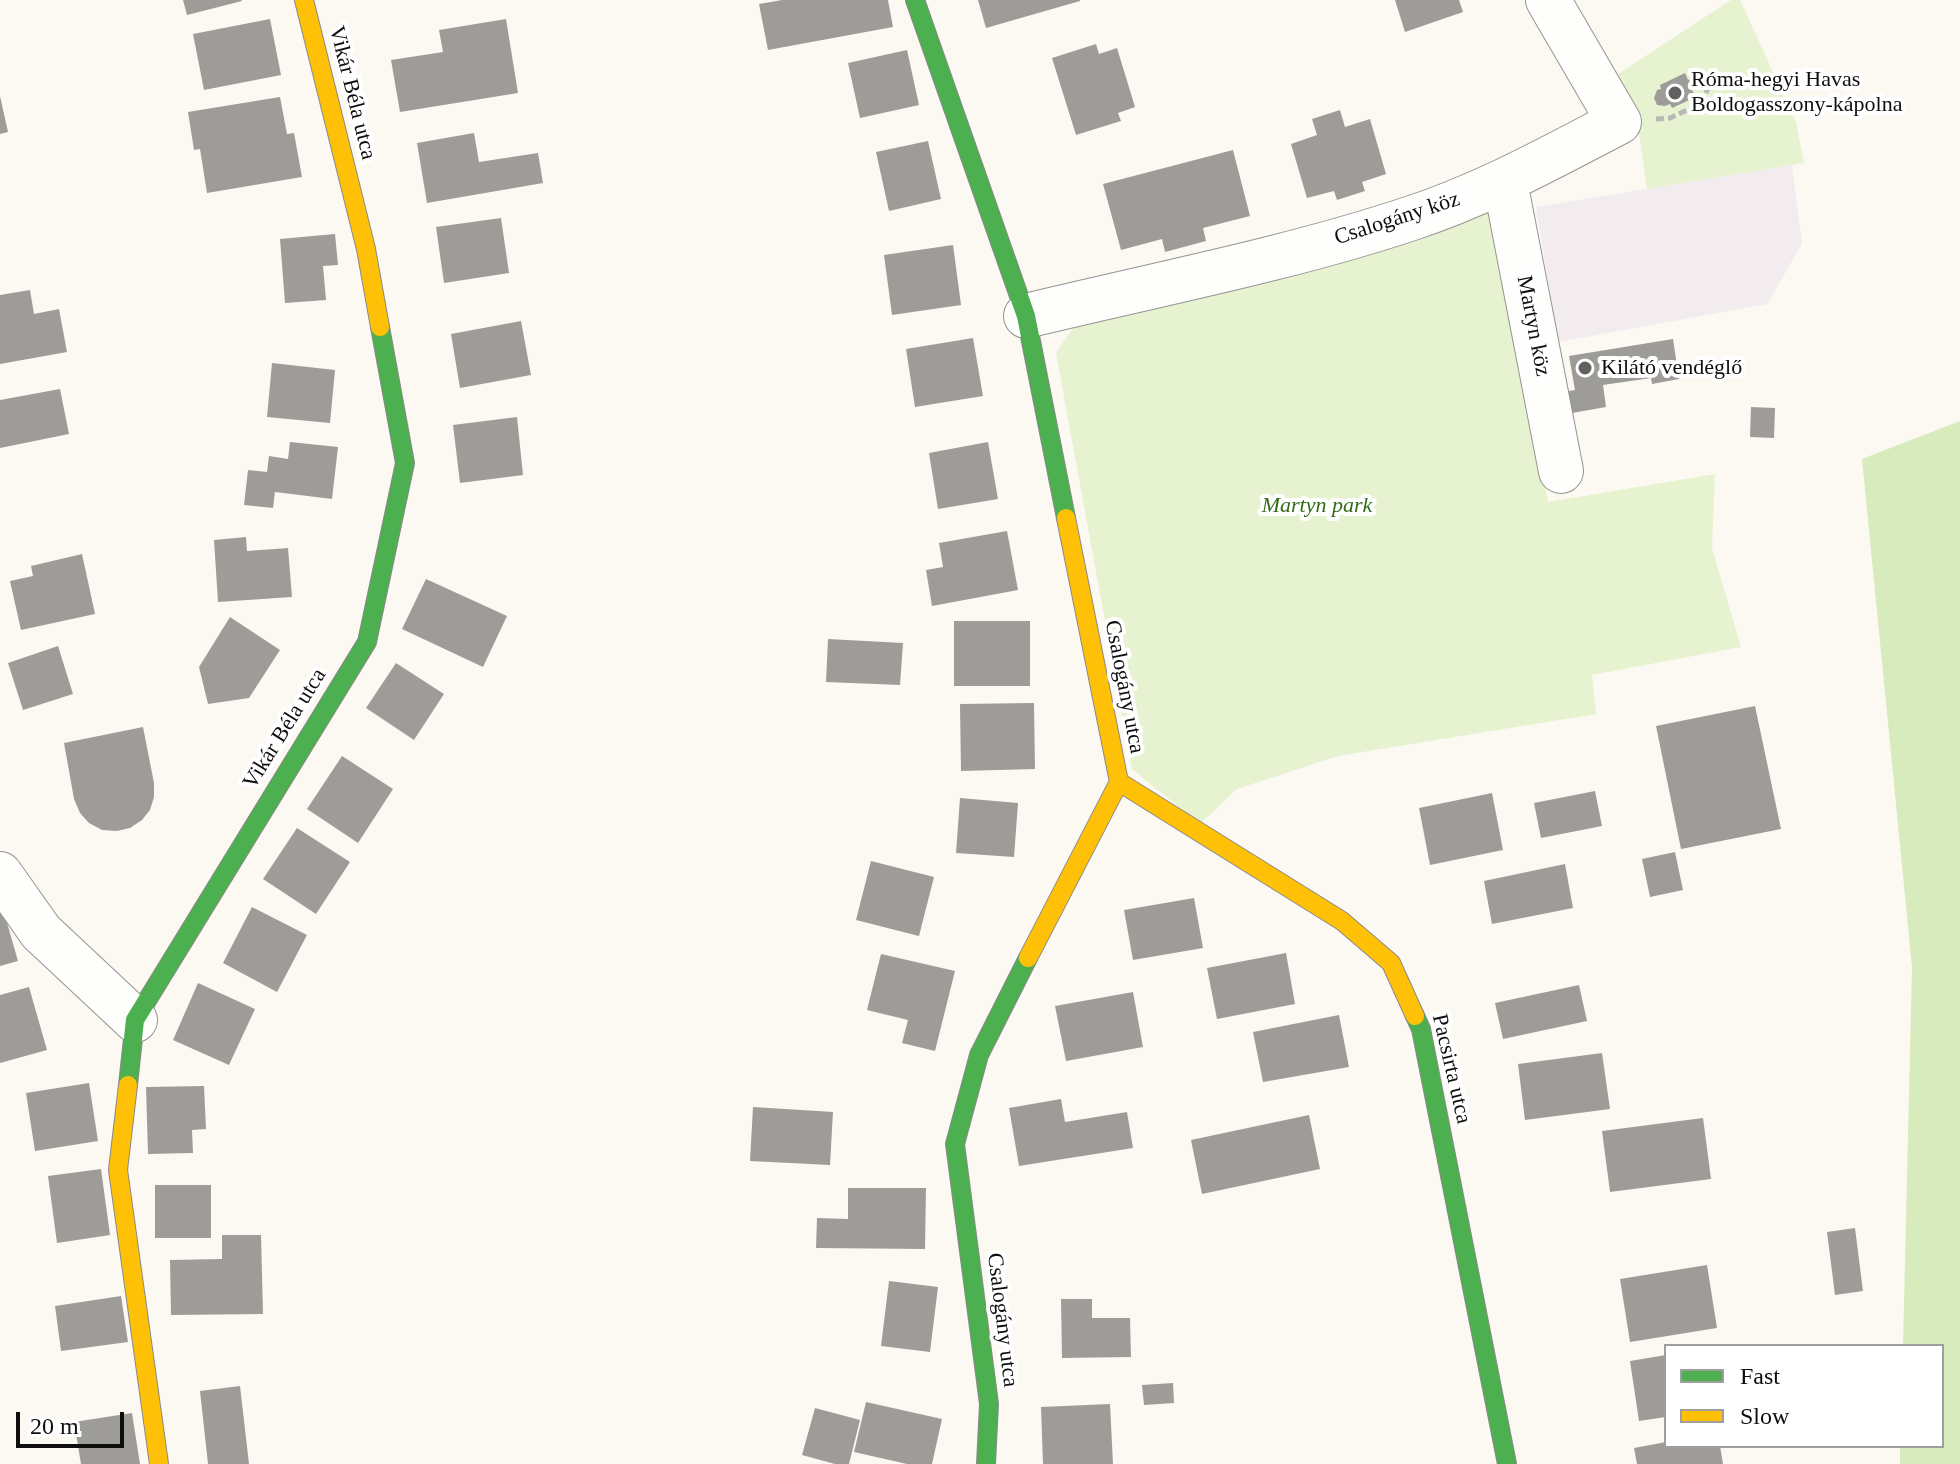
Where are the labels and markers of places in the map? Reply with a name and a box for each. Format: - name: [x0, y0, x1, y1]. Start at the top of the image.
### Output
- place label: Róma-hegyi Havas Boldogasszony-kápolna: [1691, 67, 1902, 118]
- marker: Róma-hegyi Havas Boldogasszony-kápolna: [1666, 84, 1684, 102]
- place label: Kilátó vendéglő: [1601, 355, 1742, 381]
- marker: Kilátó vendéglő: [1576, 359, 1594, 377]

